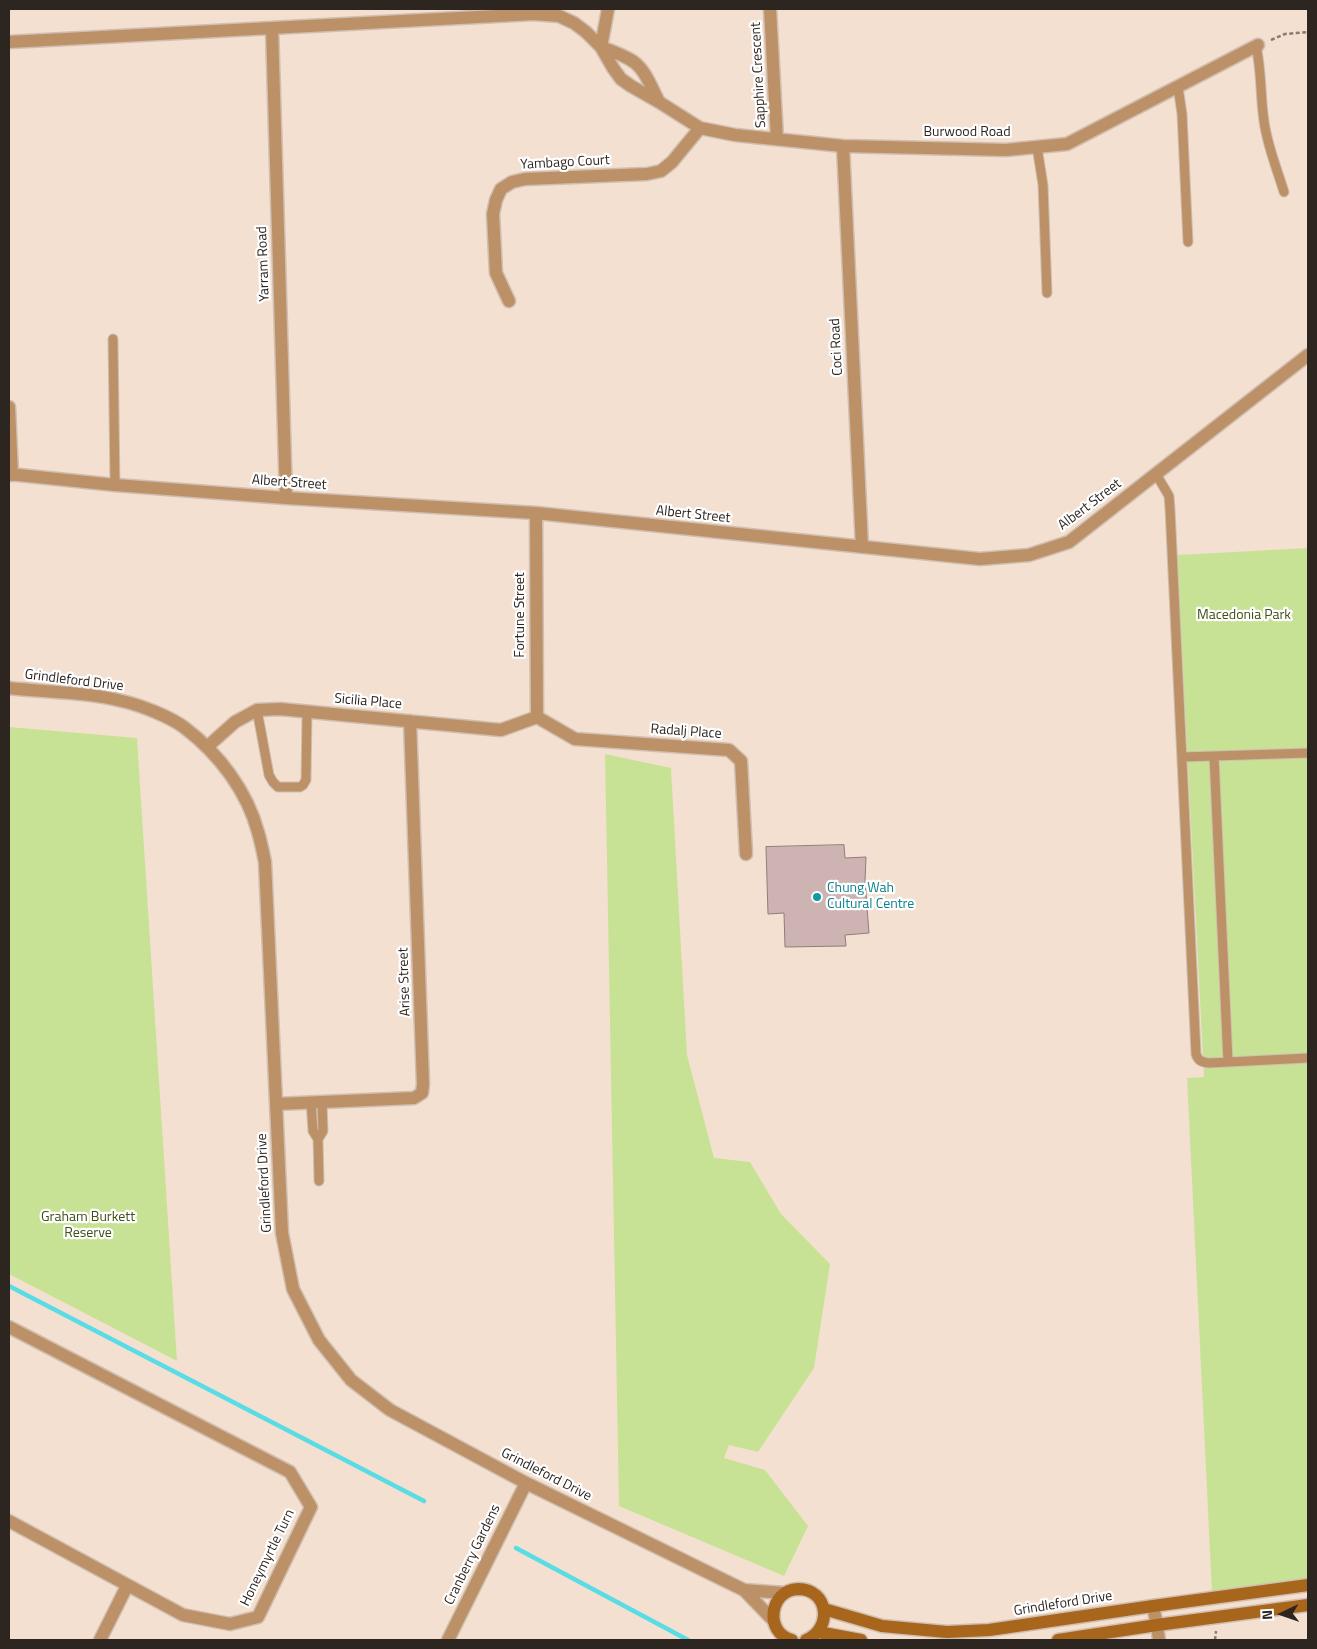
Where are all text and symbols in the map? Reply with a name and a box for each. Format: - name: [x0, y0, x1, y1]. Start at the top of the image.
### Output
- street label: Sapphire Crescent: [748, 22, 770, 128]
- street label: Burwood Road: [923, 125, 1011, 141]
- street label: Yambago Court: [520, 152, 610, 174]
- street label: Yarram Road: [254, 226, 274, 302]
- street label: Coci Road: [827, 318, 847, 376]
- street label: Albert Street: [251, 472, 327, 494]
- street label: Albert Street: [1055, 476, 1125, 534]
- street label: Albert Street: [655, 503, 731, 527]
- street label: Fortune Street: [513, 572, 529, 658]
- park label: Macedonia Park: [1197, 608, 1291, 624]
- street label: Grindleford Drive: [24, 667, 124, 695]
- street label: Sicilia Place: [333, 691, 403, 713]
- street label: Radalj Place: [650, 721, 722, 743]
- place label: Chung Wah Cultural Centre: [827, 881, 914, 914]
- marker: Chung Wah Cultural Centre: [811, 891, 823, 903]
- street label: Arise Street: [395, 947, 415, 1017]
- street label: Grindleford Drive: [254, 1133, 276, 1233]
- park label: Graham Burkett Reserve: [41, 1210, 135, 1242]
- street label: Grindleford Drive: [498, 1445, 594, 1505]
- street label: Cranberry Gardens: [441, 1502, 505, 1608]
- street label: Honeymyrtle Turn: [237, 1507, 299, 1609]
- street label: Grindleford Drive: [1013, 1588, 1113, 1620]
- north arrow: [1257, 1589, 1307, 1639]
- text: N: [1256, 1609, 1277, 1620]

